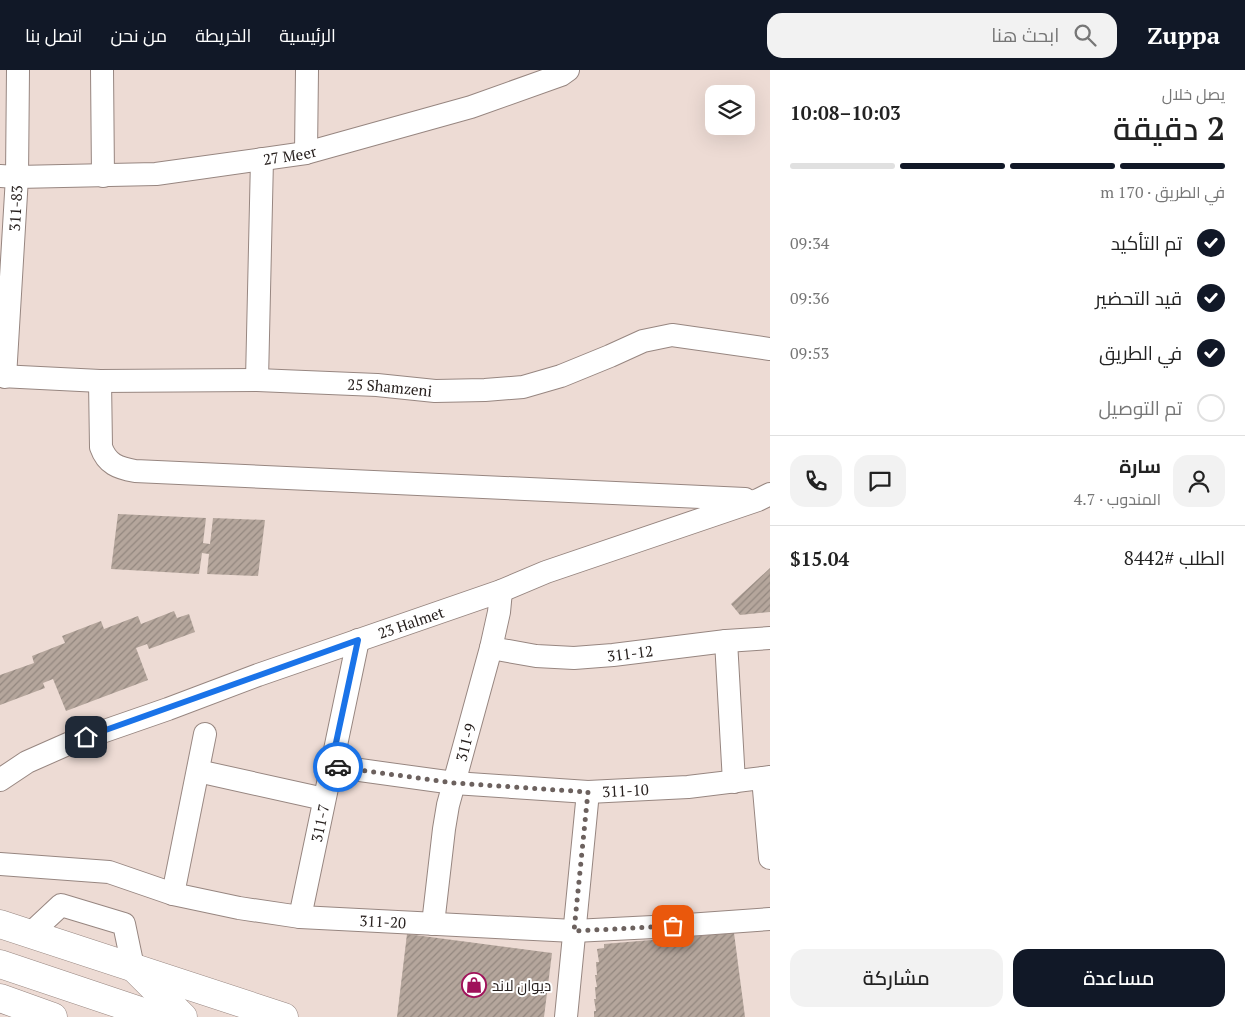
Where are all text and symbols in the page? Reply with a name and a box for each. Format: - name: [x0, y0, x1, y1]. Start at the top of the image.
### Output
- search box: [767, 13, 1117, 58]
- text: Zuppa: [1147, 19, 1220, 51]
- icon: search: [1071, 21, 1099, 49]
- text: ابحث هنا: [991, 22, 1059, 47]
- text: اتصل بنا: [25, 23, 82, 47]
- text: من نحن: [110, 23, 167, 47]
- text: الخريطة: [195, 23, 251, 47]
- text: الرئيسية: [279, 23, 336, 47]
- text: يصل خلال: [1162, 83, 1225, 105]
- map controls: [705, 85, 755, 135]
- button: layers: [705, 85, 755, 135]
- text: 10:03–10:08: [790, 100, 901, 125]
- text: 2 دقيقة: [1113, 107, 1225, 149]
- street label: 27 Meer: [262, 141, 319, 169]
- text: في الطريق · 170 m: [1100, 181, 1225, 203]
- street label: 311-83: [4, 185, 26, 232]
- icon: check: [1197, 229, 1225, 257]
- text: تم التأكيد: [1111, 230, 1182, 255]
- text: 09:34: [790, 232, 829, 254]
- icon: check: [1197, 284, 1225, 312]
- text: قيد التحضير: [1095, 285, 1182, 310]
- text: 09:36: [790, 287, 829, 309]
- icon: check: [1197, 339, 1225, 367]
- text: في الطريق: [1099, 340, 1182, 365]
- text: 09:53: [790, 342, 829, 364]
- street label: 25 Shamzeni: [347, 374, 433, 401]
- text: تم التوصيل: [1098, 395, 1182, 420]
- text: سارة: [1119, 453, 1161, 478]
- button: phone: [790, 455, 842, 507]
- button: chat: [854, 455, 906, 507]
- button: person: [1173, 455, 1225, 507]
- text: المندوب · 4.7: [1074, 488, 1161, 510]
- text: الطلب #8442: [1124, 545, 1225, 570]
- text: $15.04: [790, 546, 849, 571]
- street label: 23 Halmet: [375, 601, 447, 643]
- street label: 311-12: [606, 640, 654, 665]
- pin: [65, 716, 107, 758]
- street label: 311-9: [450, 721, 480, 763]
- icon: home: [72, 723, 100, 751]
- courier: [313, 742, 363, 792]
- icon: car: [324, 753, 352, 781]
- street label: 311-10: [602, 779, 649, 801]
- street label: 311-7: [306, 802, 333, 844]
- pin: [652, 905, 694, 947]
- street label: 311-20: [359, 910, 406, 932]
- icon: bag: [659, 912, 687, 940]
- button: مشاركة: [790, 949, 1003, 1007]
- button: مساعدة: [1013, 949, 1225, 1007]
- shop icon: دیوان لاند: [461, 972, 487, 998]
- place label: دیوان لاند: [492, 975, 551, 996]

